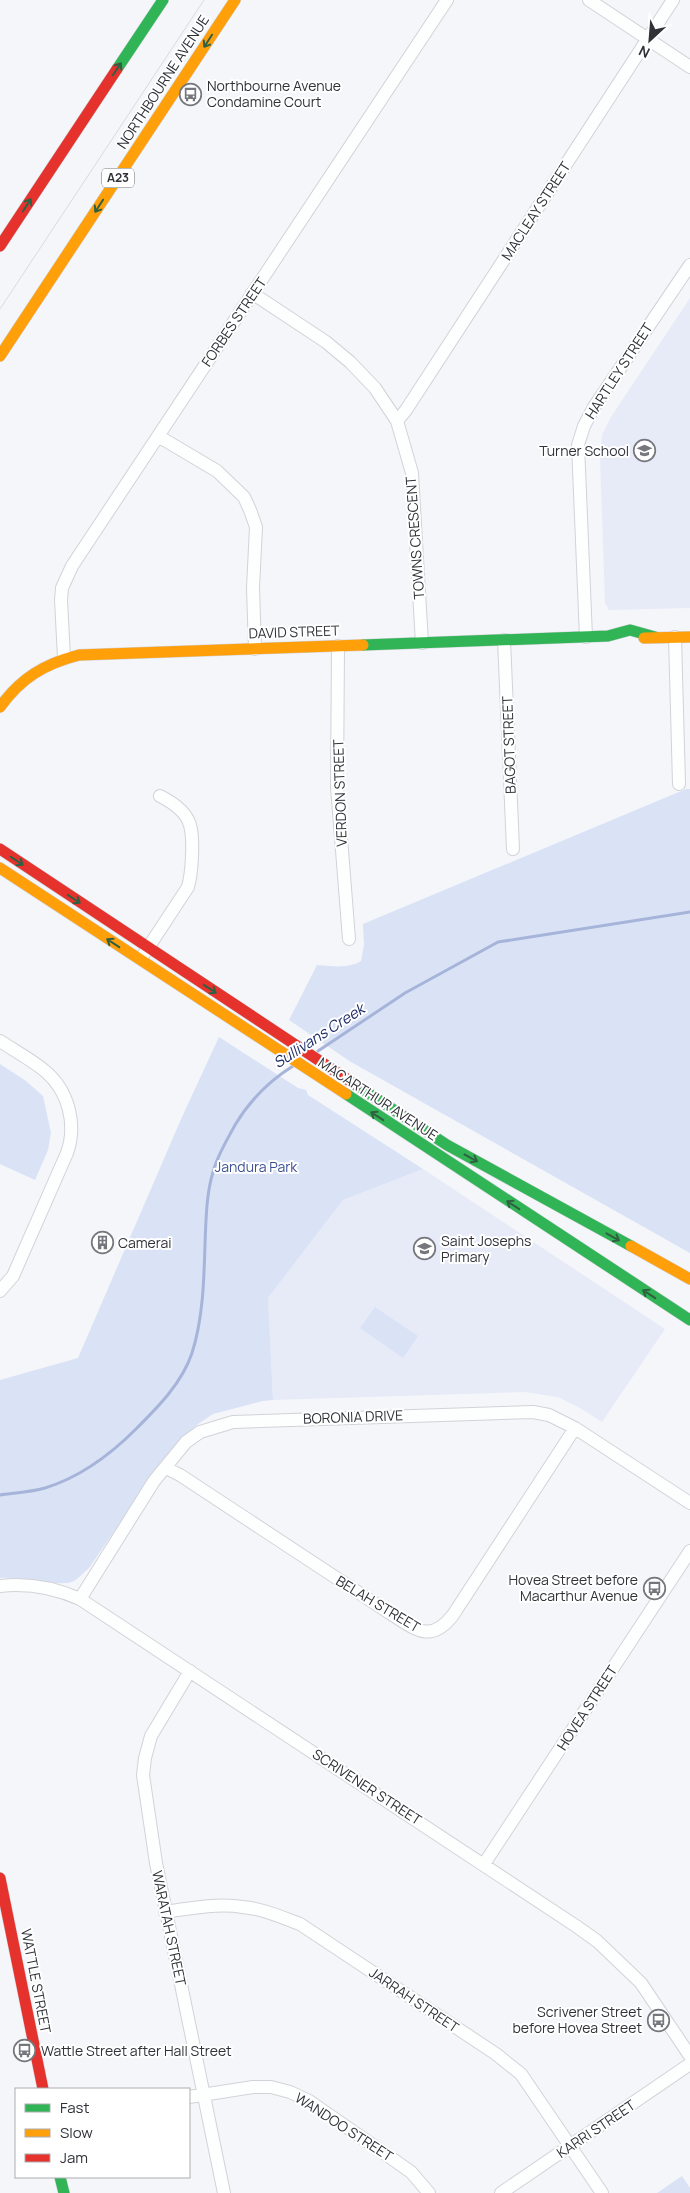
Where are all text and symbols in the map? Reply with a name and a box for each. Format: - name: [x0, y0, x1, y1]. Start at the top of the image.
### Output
- street label: NORTHBOURNE AVENUE: [112, 11, 213, 152]
- north arrow: [625, 15, 675, 65]
- one-way arrow: [203, 33, 213, 47]
- text: N: [635, 41, 653, 63]
- one-way arrow: [112, 63, 122, 77]
- place label: Northbourne Avenue Condamine Court: [207, 76, 341, 111]
- bus stop icon: Northbourne Avenue Condamine Court: [179, 82, 203, 106]
- street label: MACLEAY STREET: [497, 157, 575, 264]
- road number: A23: [102, 168, 134, 188]
- one-way arrow: [22, 198, 32, 212]
- one-way arrow: [94, 198, 104, 212]
- street label: FORBES STREET: [197, 273, 271, 370]
- street label: HARTLEY STREET: [580, 319, 657, 422]
- school or university icon: Turner School: [633, 439, 657, 463]
- place label: Turner School: [539, 441, 629, 460]
- street label: TOWNS CRESCENT: [401, 475, 428, 600]
- street label: DAVID STREET: [248, 620, 340, 643]
- street label: BAGOT STREET: [497, 695, 520, 794]
- street label: VERDON STREET: [328, 738, 351, 847]
- one-way arrow: [10, 855, 24, 866]
- one-way arrow: [67, 894, 81, 904]
- one-way arrow: [107, 938, 121, 948]
- one-way arrow: [202, 984, 216, 994]
- water label: Sullivans Creek: [269, 997, 371, 1073]
- street label: MACARTHUR AVENUE: [315, 1053, 442, 1144]
- one-way arrow: [370, 1111, 384, 1121]
- one-way arrow: [463, 1153, 478, 1163]
- park label: Jandura Park: [215, 1157, 298, 1176]
- one-way arrow: [506, 1200, 520, 1210]
- building icon: Camerai: [90, 1231, 114, 1255]
- place label: Saint Josephs Primary: [441, 1231, 531, 1266]
- one-way arrow: [605, 1232, 620, 1242]
- place label: Camerai: [118, 1233, 172, 1252]
- school or university icon: Saint Josephs Primary: [413, 1237, 437, 1261]
- one-way arrow: [642, 1289, 656, 1299]
- street label: BORONIA DRIVE: [303, 1405, 403, 1428]
- place label: Hovea Street before Macarthur Avenue: [509, 1570, 638, 1605]
- street label: BELAH STREET: [333, 1571, 424, 1637]
- bus stop icon: Hovea Street before Macarthur Avenue: [642, 1576, 666, 1600]
- street label: HOVEA STREET: [552, 1661, 621, 1754]
- street label: SCRIVENER STREET: [309, 1744, 426, 1829]
- street label: WARATAH STREET: [148, 1869, 191, 1988]
- street label: WATTLE STREET: [17, 1927, 56, 2035]
- street label: JARRAH STREET: [366, 1963, 463, 2037]
- place label: Scrivener Street before Hovea Street: [513, 2002, 642, 2037]
- bus stop icon: Scrivener Street before Hovea Street: [646, 2008, 670, 2032]
- bus stop icon: Wattle Street after Hall Street: [13, 2039, 37, 2063]
- place label: Wattle Street after Hall Street: [41, 2041, 232, 2060]
- legend: [15, 2088, 190, 2178]
- street label: WANDOO STREET: [292, 2088, 397, 2166]
- street label: KARRI STREET: [553, 2095, 639, 2162]
- text: Fast: [60, 2097, 89, 2118]
- text: Slow: [60, 2122, 93, 2143]
- text: Jam: [60, 2147, 88, 2168]

